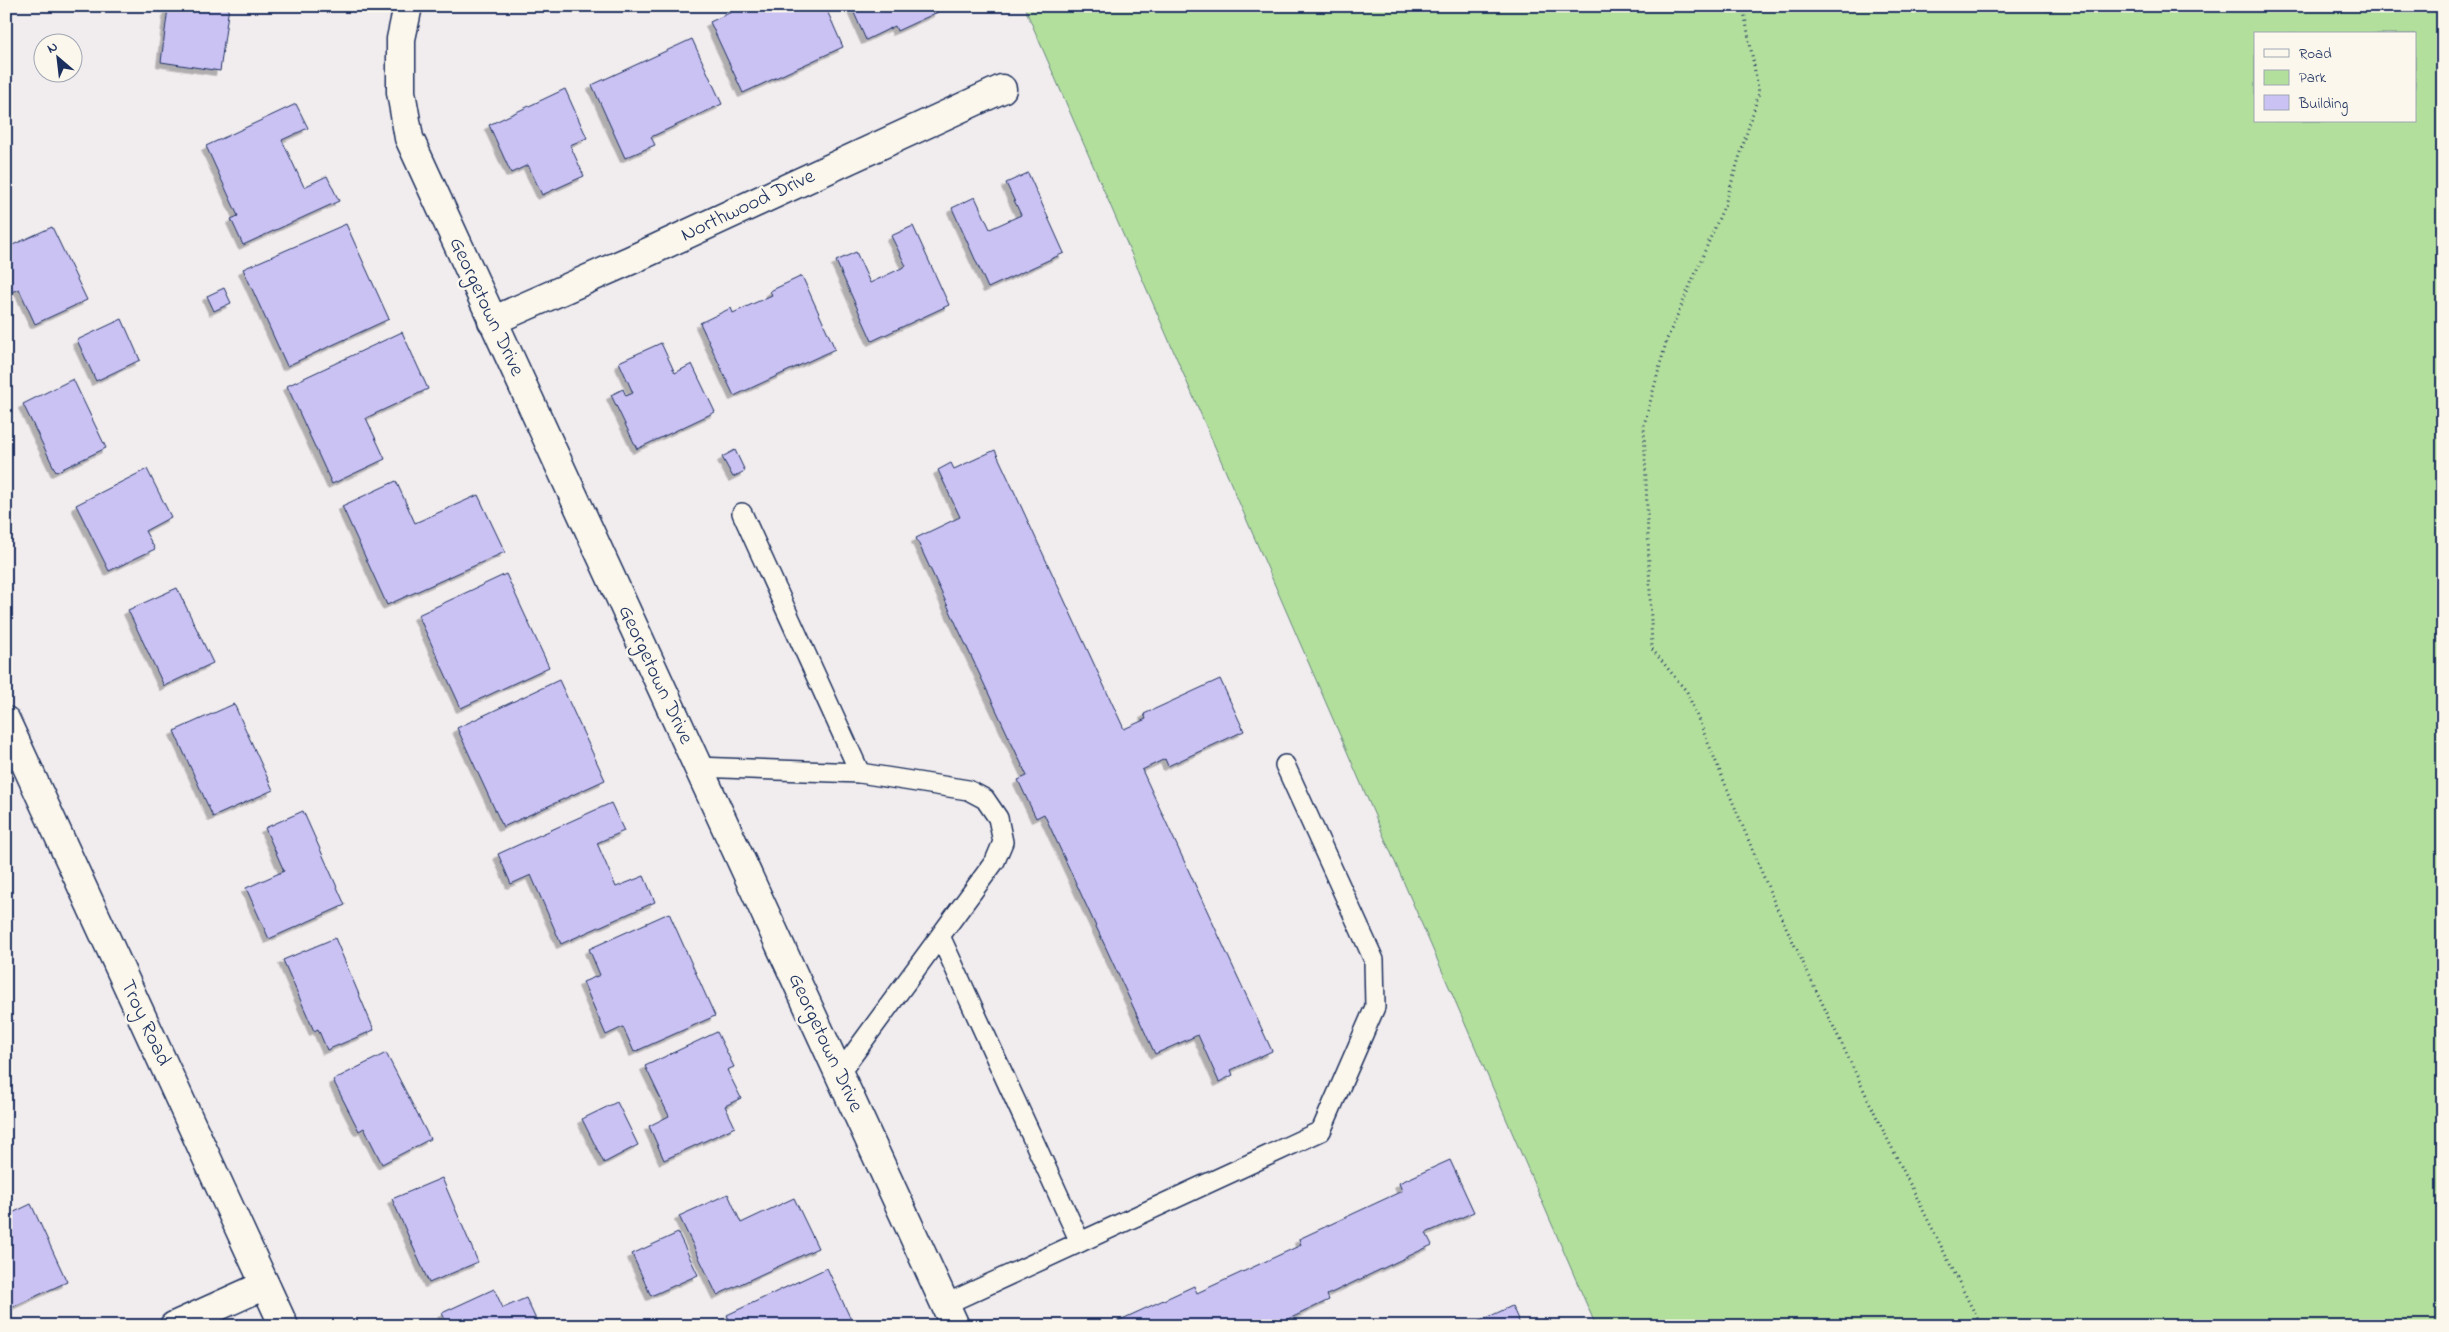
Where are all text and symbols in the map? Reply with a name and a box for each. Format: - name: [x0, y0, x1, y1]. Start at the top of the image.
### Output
- north arrow: [32, 32, 82, 82]
- legend: [2254, 32, 2416, 122]
- text: N: [43, 36, 62, 59]
- text: Road: [2299, 43, 2332, 65]
- text: Park: [2299, 67, 2327, 89]
- text: Building: [2298, 93, 2348, 116]
- street label: Northwood Drive: [676, 162, 821, 250]
- street label: Georgetown Drive: [439, 233, 532, 383]
- street label: Georgetown Drive: [608, 601, 701, 751]
- street label: Georgetown Drive: [778, 969, 871, 1119]
- street label: Troy Road: [110, 975, 178, 1072]

